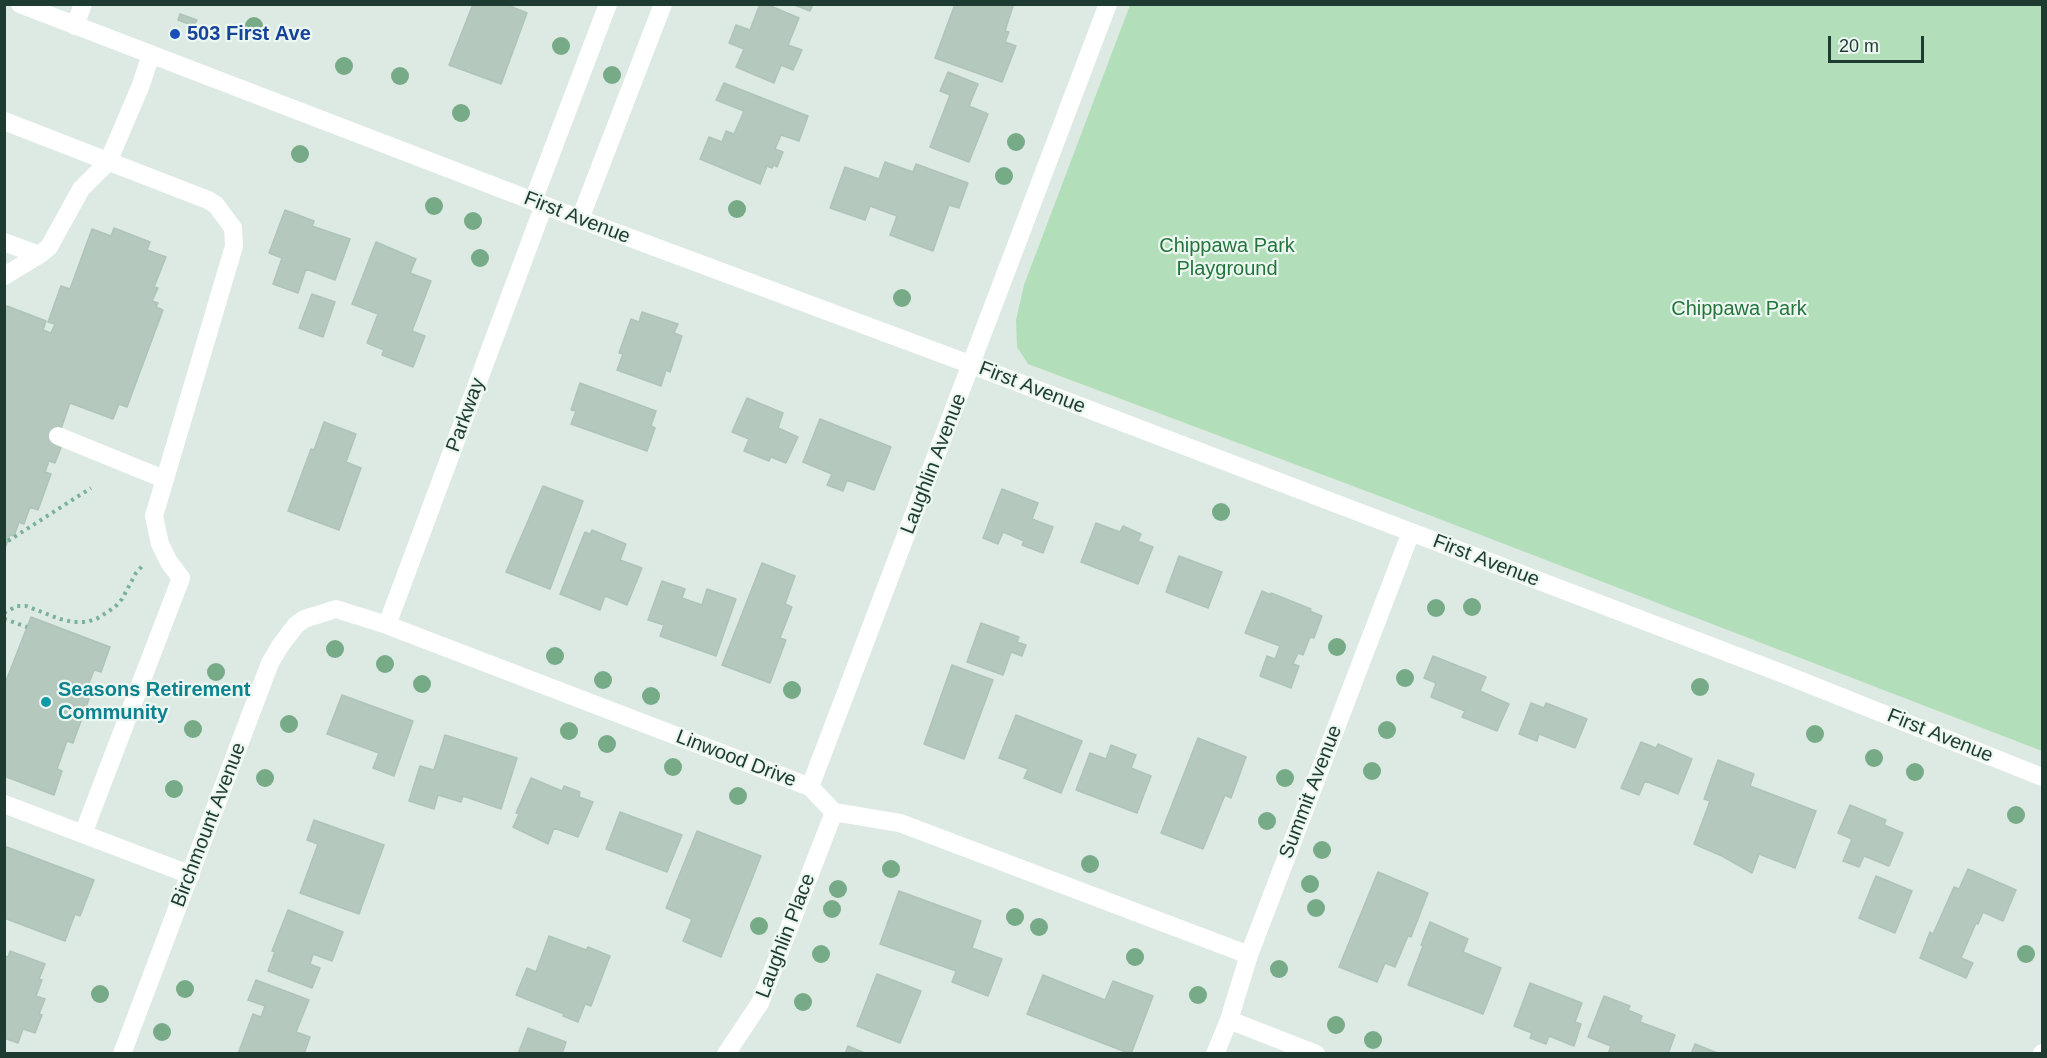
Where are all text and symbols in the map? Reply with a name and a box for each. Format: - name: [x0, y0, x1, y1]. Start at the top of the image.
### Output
- place label: 503 First Ave: [187, 22, 311, 46]
- scale bar: [1831, 24, 1927, 62]
- marker: 503 First Ave: [168, 27, 182, 41]
- text: 20 m: [1839, 36, 1879, 56]
- street label: First Avenue: [520, 187, 634, 249]
- park label: Chippawa Park Playground: [1159, 234, 1295, 281]
- park label: Chippawa Park: [1671, 297, 1807, 321]
- street label: First Avenue: [975, 357, 1089, 419]
- street label: Parkway: [442, 375, 490, 455]
- street label: Laughlin Avenue: [896, 390, 972, 538]
- street label: First Avenue: [1429, 530, 1543, 592]
- place label: Seasons Retirement Community: [58, 678, 250, 725]
- marker: Seasons Retirement Community: [39, 695, 53, 709]
- street label: First Avenue: [1884, 704, 1996, 768]
- street label: Summit Avenue: [1275, 722, 1347, 862]
- street label: Linwood Drive: [673, 725, 799, 793]
- street label: Birchmount Avenue: [167, 739, 251, 911]
- street label: Laughlin Place: [751, 870, 821, 1002]

